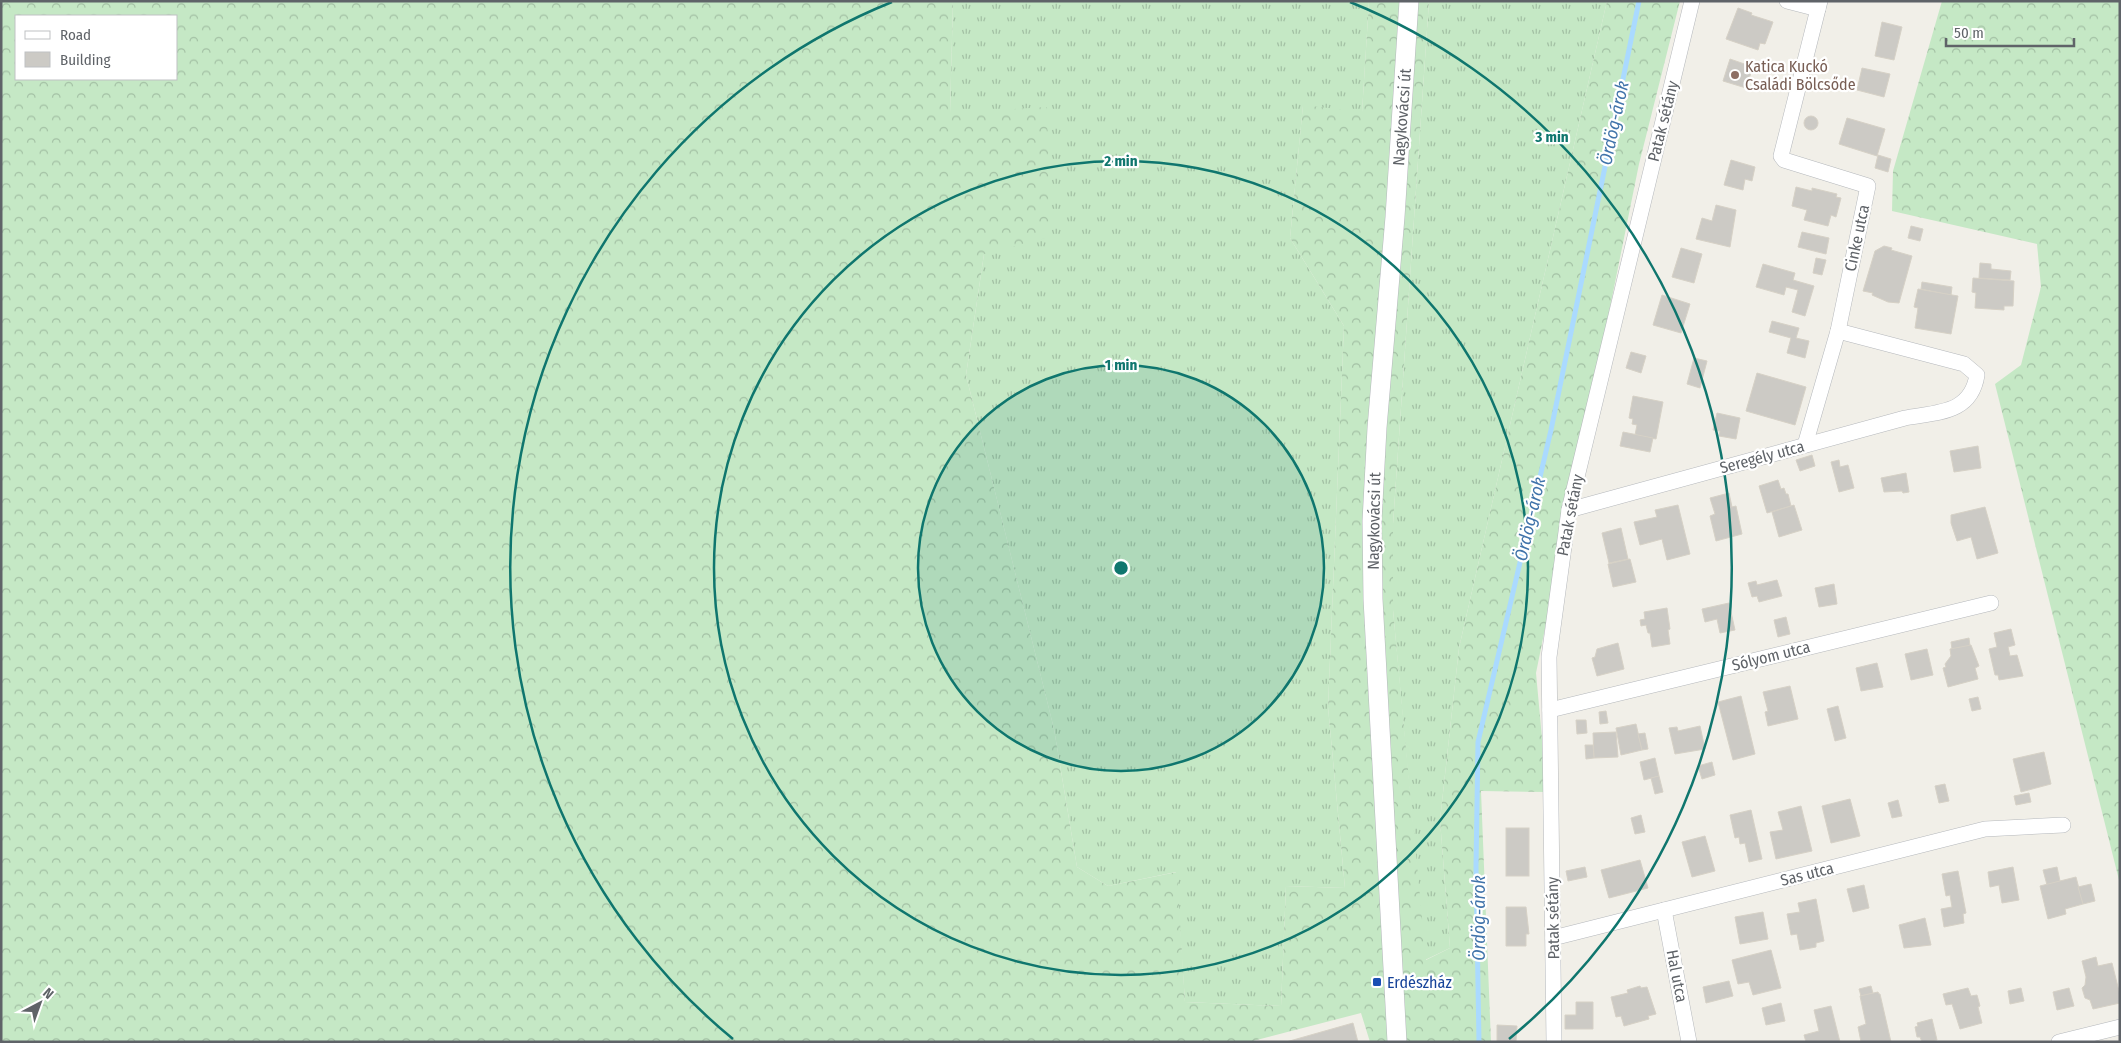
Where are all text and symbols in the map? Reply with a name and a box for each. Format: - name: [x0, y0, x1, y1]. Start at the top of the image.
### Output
- legend: [15, 15, 178, 80]
- scale bar: [1946, 15, 2074, 47]
- text: 50 m: [1954, 24, 1984, 42]
- text: Road: [60, 26, 91, 44]
- text: Building: [60, 51, 111, 69]
- place label: Katica Kuckó Családi Bölcsőde: [1745, 57, 1856, 94]
- street label: Nagykovácsi út: [1389, 67, 1415, 166]
- marker: Katica Kuckó Családi Bölcsőde: [1729, 69, 1741, 81]
- street label: Patak sétány: [1644, 78, 1682, 163]
- water label: Ördög-árok: [1594, 79, 1634, 167]
- text: 3 min: [1534, 128, 1569, 146]
- text: 2 min: [1103, 152, 1138, 170]
- street label: Cinke utca: [1841, 203, 1873, 273]
- text: 1 min: [1105, 356, 1137, 374]
- street label: Seregély utca: [1718, 437, 1807, 477]
- street label: Nagykovácsi út: [1364, 471, 1384, 570]
- street label: Patak sétány: [1553, 472, 1587, 557]
- water label: Ördög-árok: [1510, 475, 1550, 563]
- centre of rings: [1112, 559, 1130, 577]
- street label: Sólyom utca: [1730, 637, 1812, 675]
- street label: Sas utca: [1778, 858, 1836, 890]
- water label: Ördög-árok: [1468, 875, 1490, 961]
- street label: Patak sétány: [1543, 876, 1563, 960]
- street label: Hal utca: [1663, 948, 1691, 1004]
- place label: Erdészház: [1387, 973, 1452, 992]
- marker: Erdészház: [1371, 976, 1383, 988]
- north arrow: [15, 978, 65, 1028]
- text: N: [39, 984, 57, 1003]

